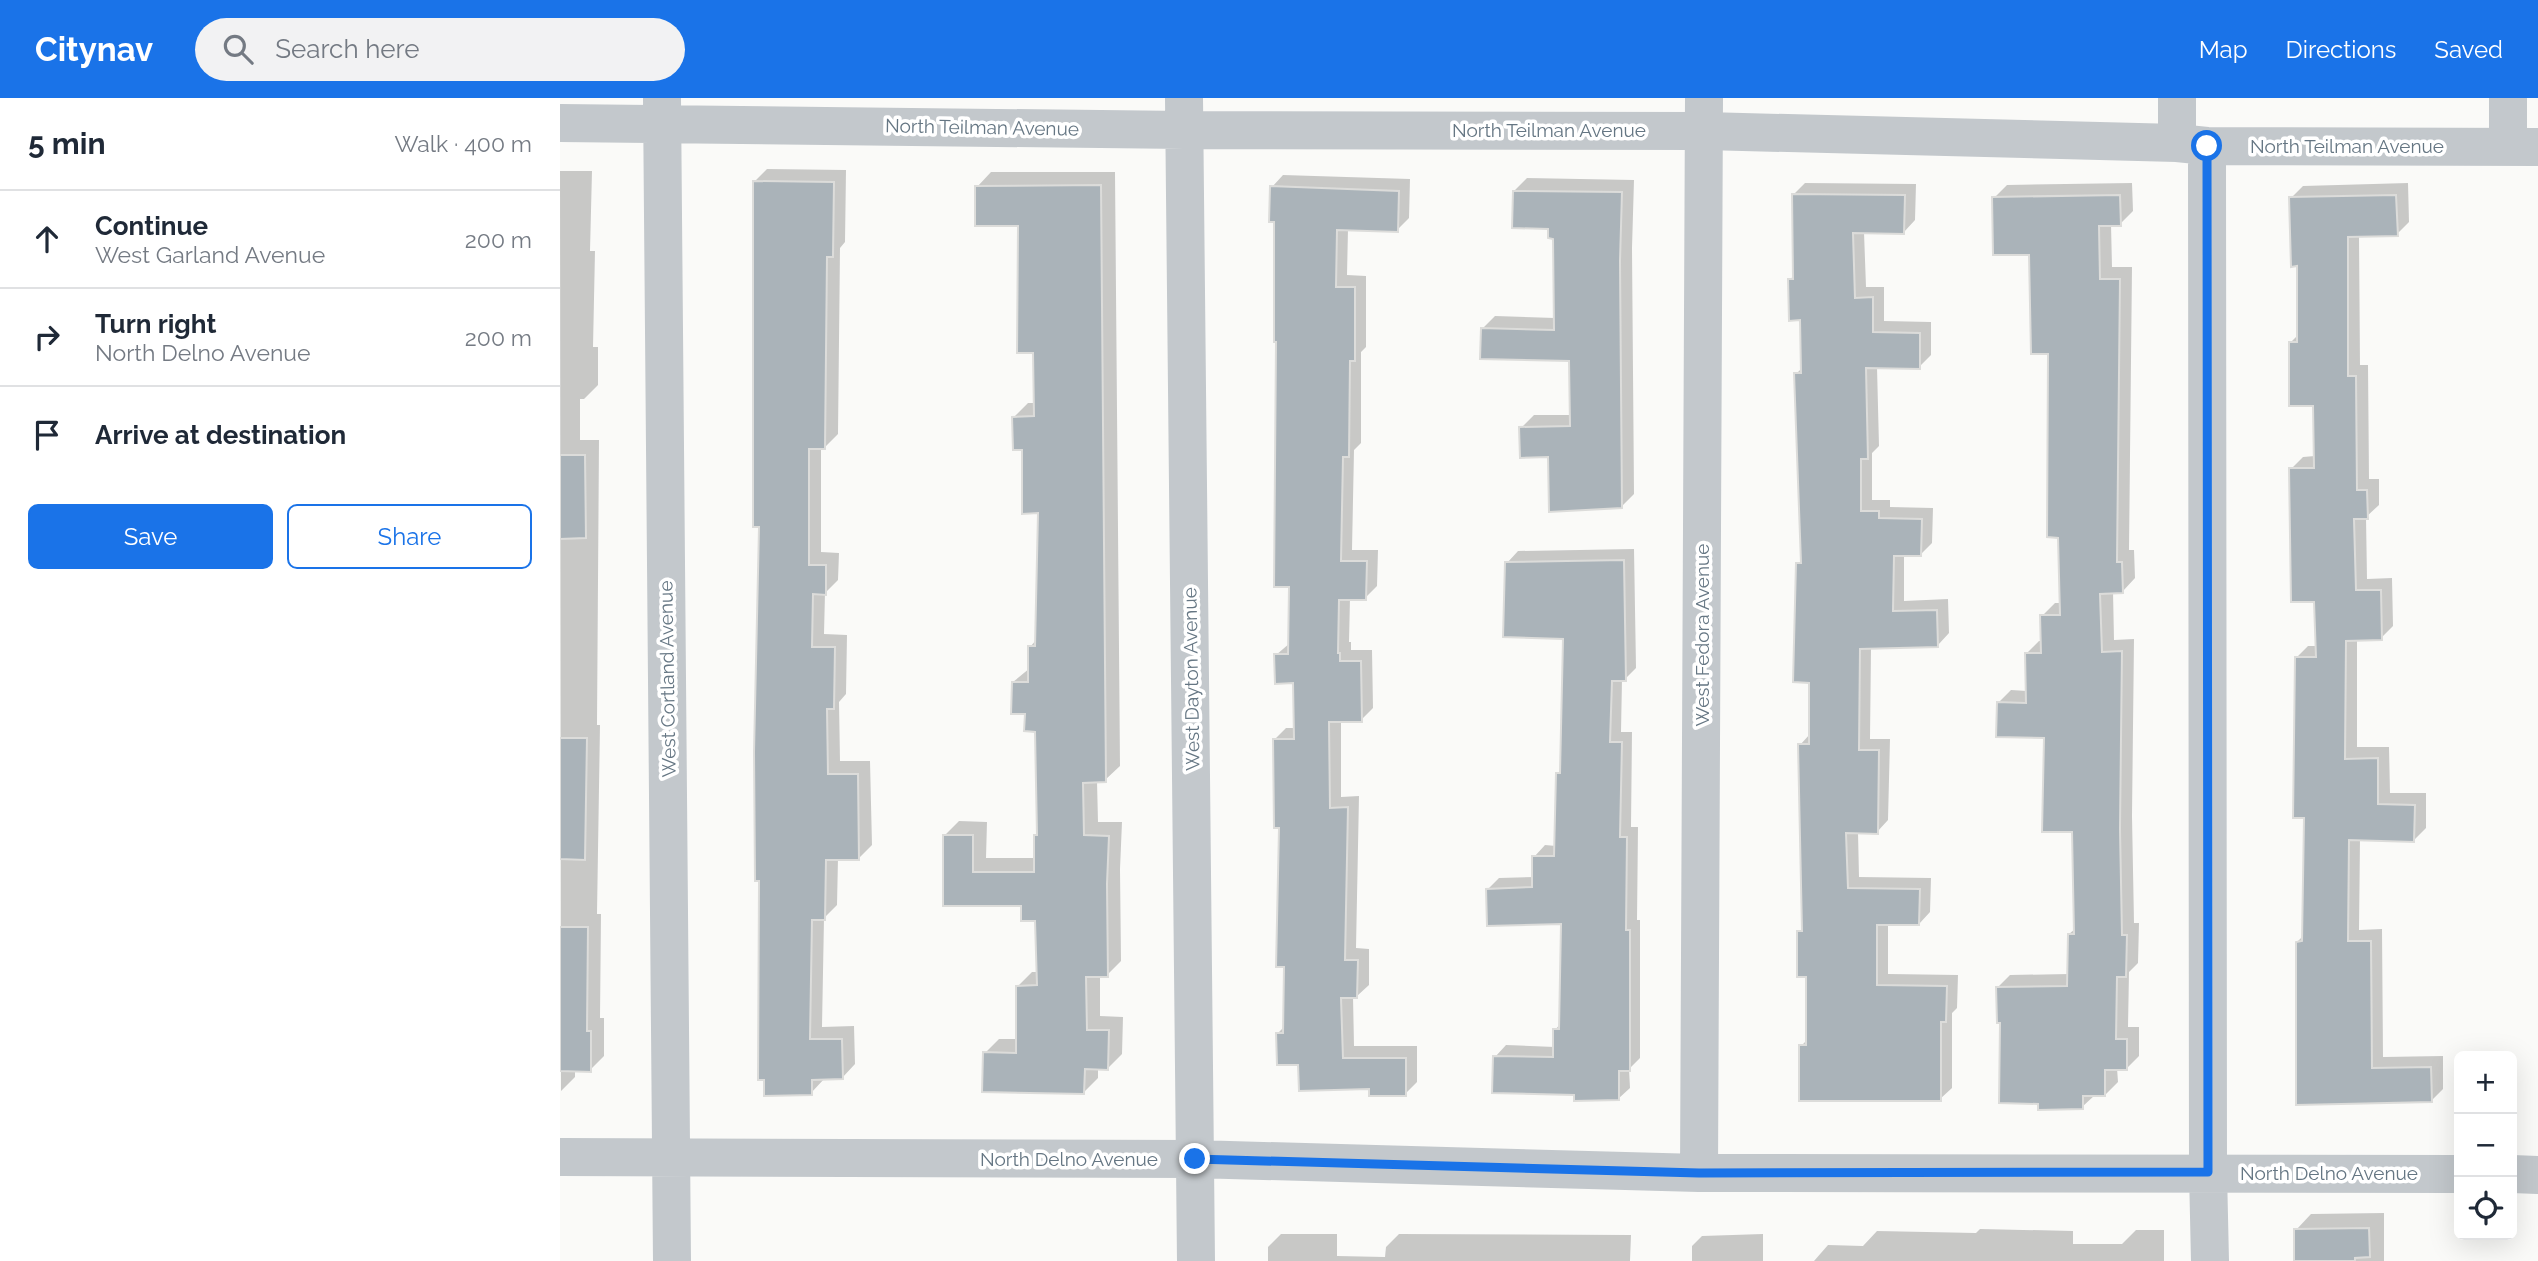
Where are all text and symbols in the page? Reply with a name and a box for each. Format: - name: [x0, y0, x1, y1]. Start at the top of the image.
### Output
- search box: [195, 18, 685, 81]
- text: Citynav: [35, 30, 153, 69]
- icon: search: [219, 30, 257, 68]
- text: Search here: [275, 34, 420, 64]
- text: Map: [2199, 35, 2248, 64]
- text: Directions: [2286, 35, 2396, 64]
- text: Saved: [2434, 35, 2503, 64]
- street label: North Teilman Avenue: [885, 114, 1079, 140]
- street label: North Teilman Avenue: [1452, 119, 1646, 141]
- text: 5 min: [28, 126, 106, 161]
- text: Walk · 400 m: [394, 130, 532, 157]
- route start: [2191, 130, 2222, 161]
- street label: North Teilman Avenue: [2250, 135, 2444, 157]
- text: Continue: [95, 211, 208, 241]
- icon: ahead: [28, 220, 66, 258]
- text: 200 m: [465, 226, 532, 253]
- text: West Garland Avenue: [95, 241, 325, 268]
- text: Turn right: [95, 309, 216, 339]
- icon: right: [28, 318, 66, 356]
- text: 200 m: [465, 324, 532, 351]
- text: North Delno Avenue: [95, 339, 310, 366]
- icon: arrive: [28, 416, 66, 454]
- text: Arrive at destination: [95, 420, 346, 450]
- button: Save: [28, 504, 273, 569]
- button: Share: [287, 504, 532, 569]
- street label: West Fedora Avenue: [1691, 544, 1713, 726]
- street label: West Cortland Avenue: [654, 580, 680, 778]
- street label: West Dayton Avenue: [1178, 587, 1204, 771]
- map controls: [2454, 1051, 2517, 1240]
- button: +: [2454, 1051, 2517, 1114]
- button: −: [2454, 1114, 2517, 1177]
- route end: [1179, 1143, 1210, 1174]
- street label: North Delno Avenue: [980, 1148, 1158, 1170]
- street label: North Delno Avenue: [2240, 1162, 2418, 1184]
- button: locate: [2454, 1177, 2517, 1240]

